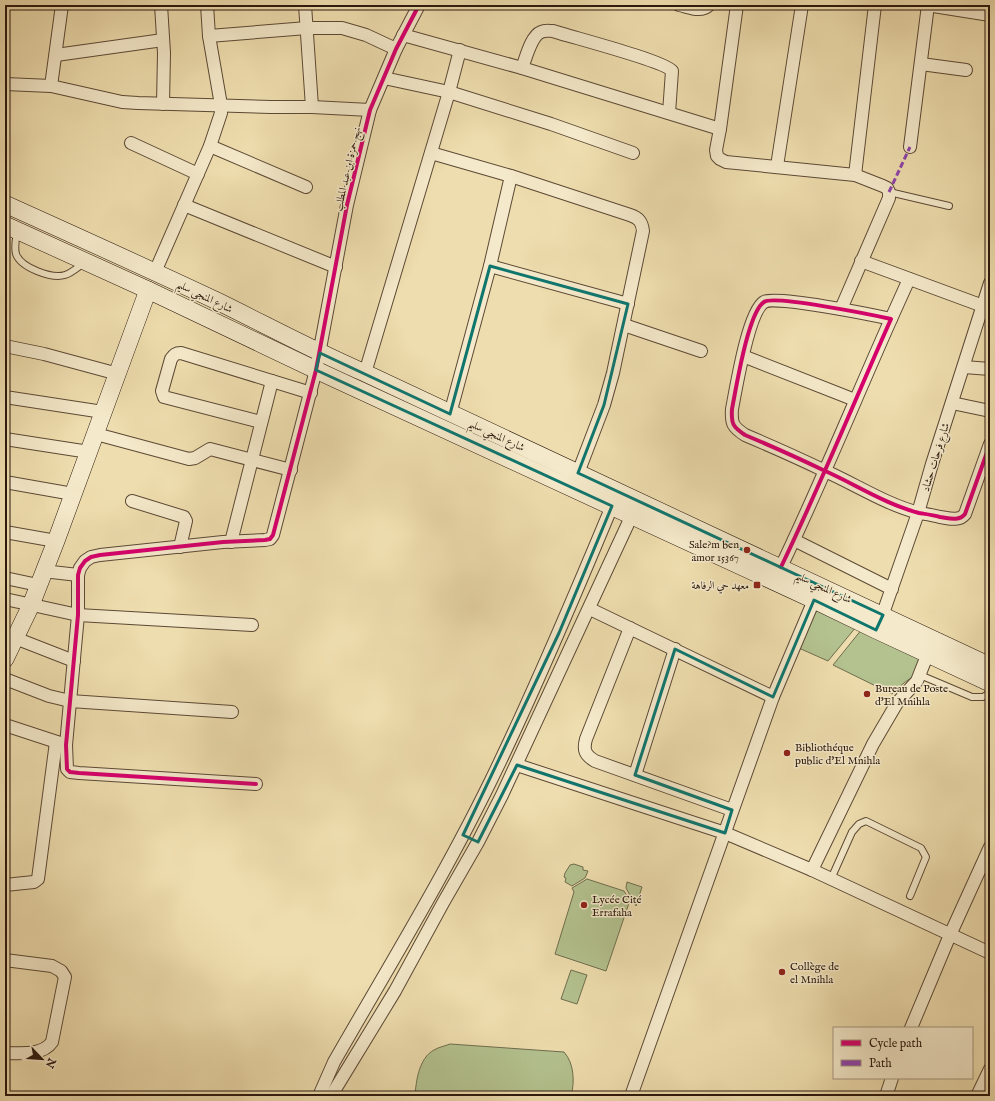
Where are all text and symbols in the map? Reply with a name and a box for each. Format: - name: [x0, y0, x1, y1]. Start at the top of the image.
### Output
- street label: نهج حمزة ابن عبد المطلب: [331, 126, 367, 214]
- street label: شارع المنجي سليم: [173, 277, 235, 319]
- street label: شارع المنجي سليم: [465, 417, 527, 458]
- street label: شارع فرحات حشاد: [919, 421, 955, 494]
- place label: Sale?m ben amor 15367: [689, 538, 739, 565]
- marker: Sale?m ben amor 15367: [742, 545, 752, 555]
- street label: شارع المنجي سليم: [792, 569, 854, 610]
- place label: معهد حي الرفاهة: [692, 579, 749, 594]
- marker: معهد حي الرفاهة: [752, 580, 762, 590]
- place label: Bureau de Poste d'El Mnihla: [875, 682, 948, 709]
- marker: Bureau de Poste d'El Mnihla: [862, 689, 872, 699]
- place label: Bibliothéque public d'El Mnihla: [795, 741, 880, 768]
- marker: Bibliothéque public d'El Mnihla: [782, 748, 792, 758]
- place label: Lycée Cité Errafaha: [592, 893, 642, 920]
- marker: Lycée Cité Errafaha: [579, 900, 589, 910]
- place label: Collège de el Mnihla: [790, 960, 839, 987]
- marker: Collège de el Mnihla: [777, 967, 787, 977]
- legend: [833, 1027, 973, 1079]
- text: Cycle path: [869, 1036, 923, 1052]
- north arrow: [22, 1039, 62, 1079]
- text: N: [42, 1055, 59, 1071]
- text: Path: [869, 1056, 892, 1071]

